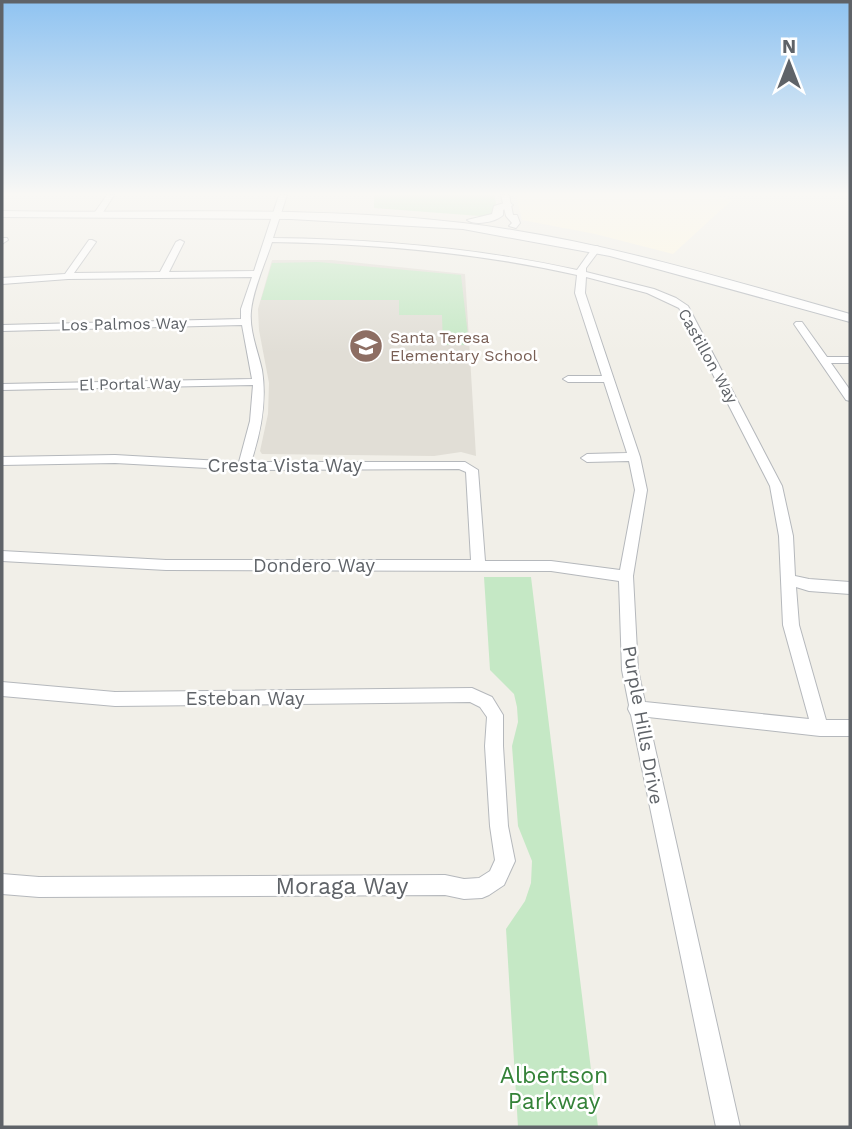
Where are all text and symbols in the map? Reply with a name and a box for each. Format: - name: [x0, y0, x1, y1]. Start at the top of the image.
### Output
- north arrow: [754, 28, 824, 98]
- text: N: [782, 35, 796, 58]
- street label: Castillon Way: [674, 305, 742, 407]
- street label: Los Palmos Way: [61, 313, 188, 335]
- school or university icon: Santa Teresa Elementary School: [347, 327, 385, 365]
- place label: Santa Teresa Elementary School: [390, 328, 538, 365]
- street label: El Portal Way: [79, 374, 182, 394]
- street label: Cresta Vista Way: [208, 454, 363, 477]
- street label: Dondero Way: [253, 554, 375, 577]
- street label: Purple Hills Drive: [618, 644, 668, 806]
- street label: Esteban Way: [185, 687, 305, 710]
- street label: Moraga Way: [276, 873, 409, 900]
- park label: Albertson Parkway: [500, 1062, 608, 1115]

